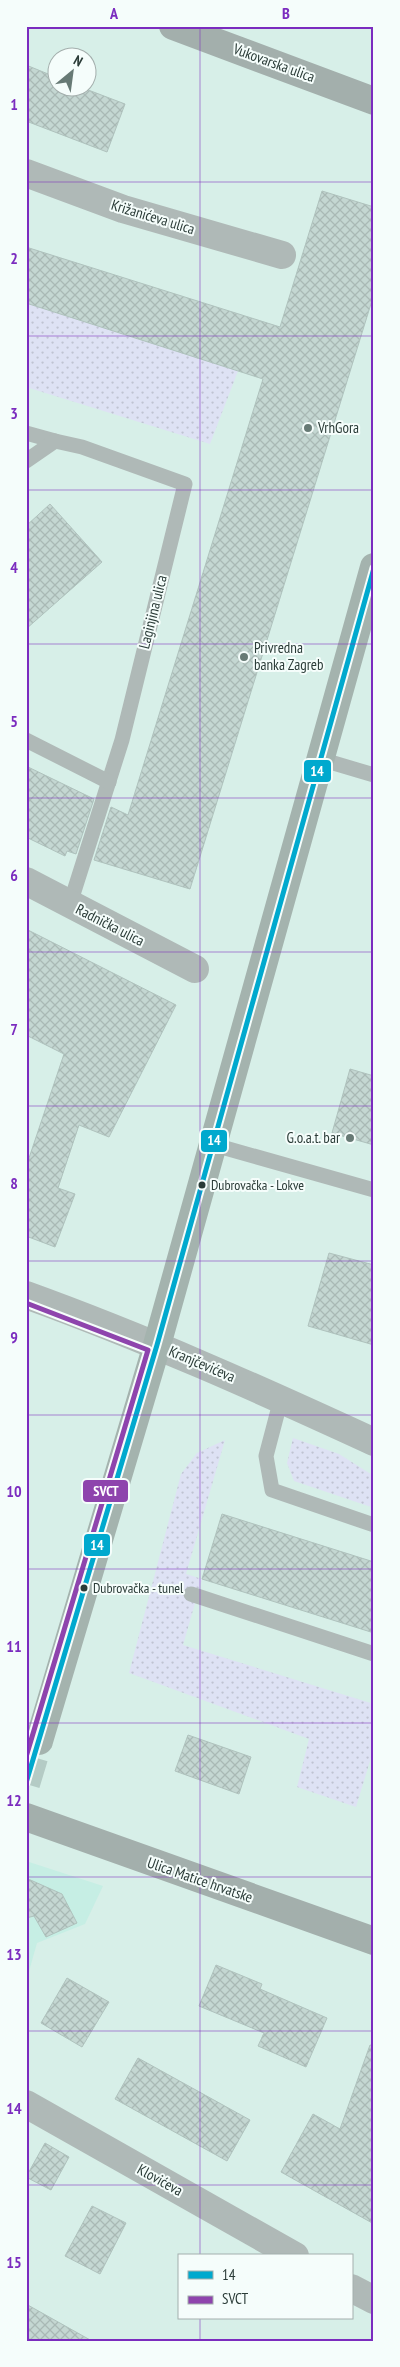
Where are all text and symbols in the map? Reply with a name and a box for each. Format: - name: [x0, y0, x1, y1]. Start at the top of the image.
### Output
- text: A: [109, 3, 119, 23]
- text: B: [282, 3, 290, 23]
- street label: Vukovarska ulica: [230, 39, 318, 86]
- north arrow: [48, 48, 98, 98]
- text: N: [71, 51, 86, 70]
- text: 1: [10, 94, 18, 114]
- street label: Križanićeva ulica: [109, 195, 197, 238]
- text: 2: [10, 248, 18, 268]
- text: 3: [10, 403, 18, 423]
- place label: VrhGora: [317, 418, 359, 437]
- marker: VrhGora: [302, 422, 314, 434]
- text: 4: [10, 557, 18, 577]
- street label: Laginjina ulica: [134, 573, 171, 651]
- place label: Privredna banka Zagreb: [254, 638, 324, 674]
- marker: Privredna banka Zagreb: [238, 651, 250, 663]
- text: 5: [10, 711, 18, 731]
- line badge: 14: [303, 759, 332, 783]
- text: 14: [310, 762, 324, 780]
- text: 6: [10, 865, 18, 885]
- street label: Radnička ulica: [73, 899, 148, 950]
- text: 7: [10, 1019, 18, 1039]
- place label: G.o.a.t. bar: [287, 1128, 341, 1147]
- line badge: 14: [200, 1129, 228, 1153]
- text: 14: [207, 1131, 221, 1149]
- marker: G.o.a.t. bar: [344, 1132, 356, 1144]
- text: 8: [10, 1173, 18, 1193]
- place label: Dubrovačka - Lokve: [211, 1176, 304, 1194]
- marker: Dubrovačka - Lokve: [197, 1180, 207, 1190]
- text: 9: [10, 1327, 18, 1347]
- street label: Kranjčevićeva: [166, 1341, 238, 1386]
- line badge: SVCT: [82, 1479, 129, 1503]
- text: 10: [6, 1481, 22, 1501]
- text: SVCT: [93, 1482, 119, 1500]
- line badge: 14: [83, 1533, 111, 1557]
- text: 14: [90, 1536, 104, 1554]
- place label: Dubrovačka - tunel: [93, 1579, 184, 1597]
- marker: Dubrovačka - tunel: [79, 1583, 89, 1593]
- text: 11: [6, 1636, 22, 1656]
- text: 12: [6, 1790, 22, 1810]
- street label: Ulica Matice hrvatske: [145, 1853, 255, 1906]
- text: 13: [6, 1944, 22, 1964]
- text: 14: [6, 2098, 22, 2118]
- street label: Klovićeva: [134, 2159, 186, 2200]
- text: 15: [6, 2252, 22, 2272]
- legend: [178, 2254, 352, 2320]
- text: 14: [222, 2265, 236, 2284]
- text: SVCT: [222, 2289, 249, 2308]

